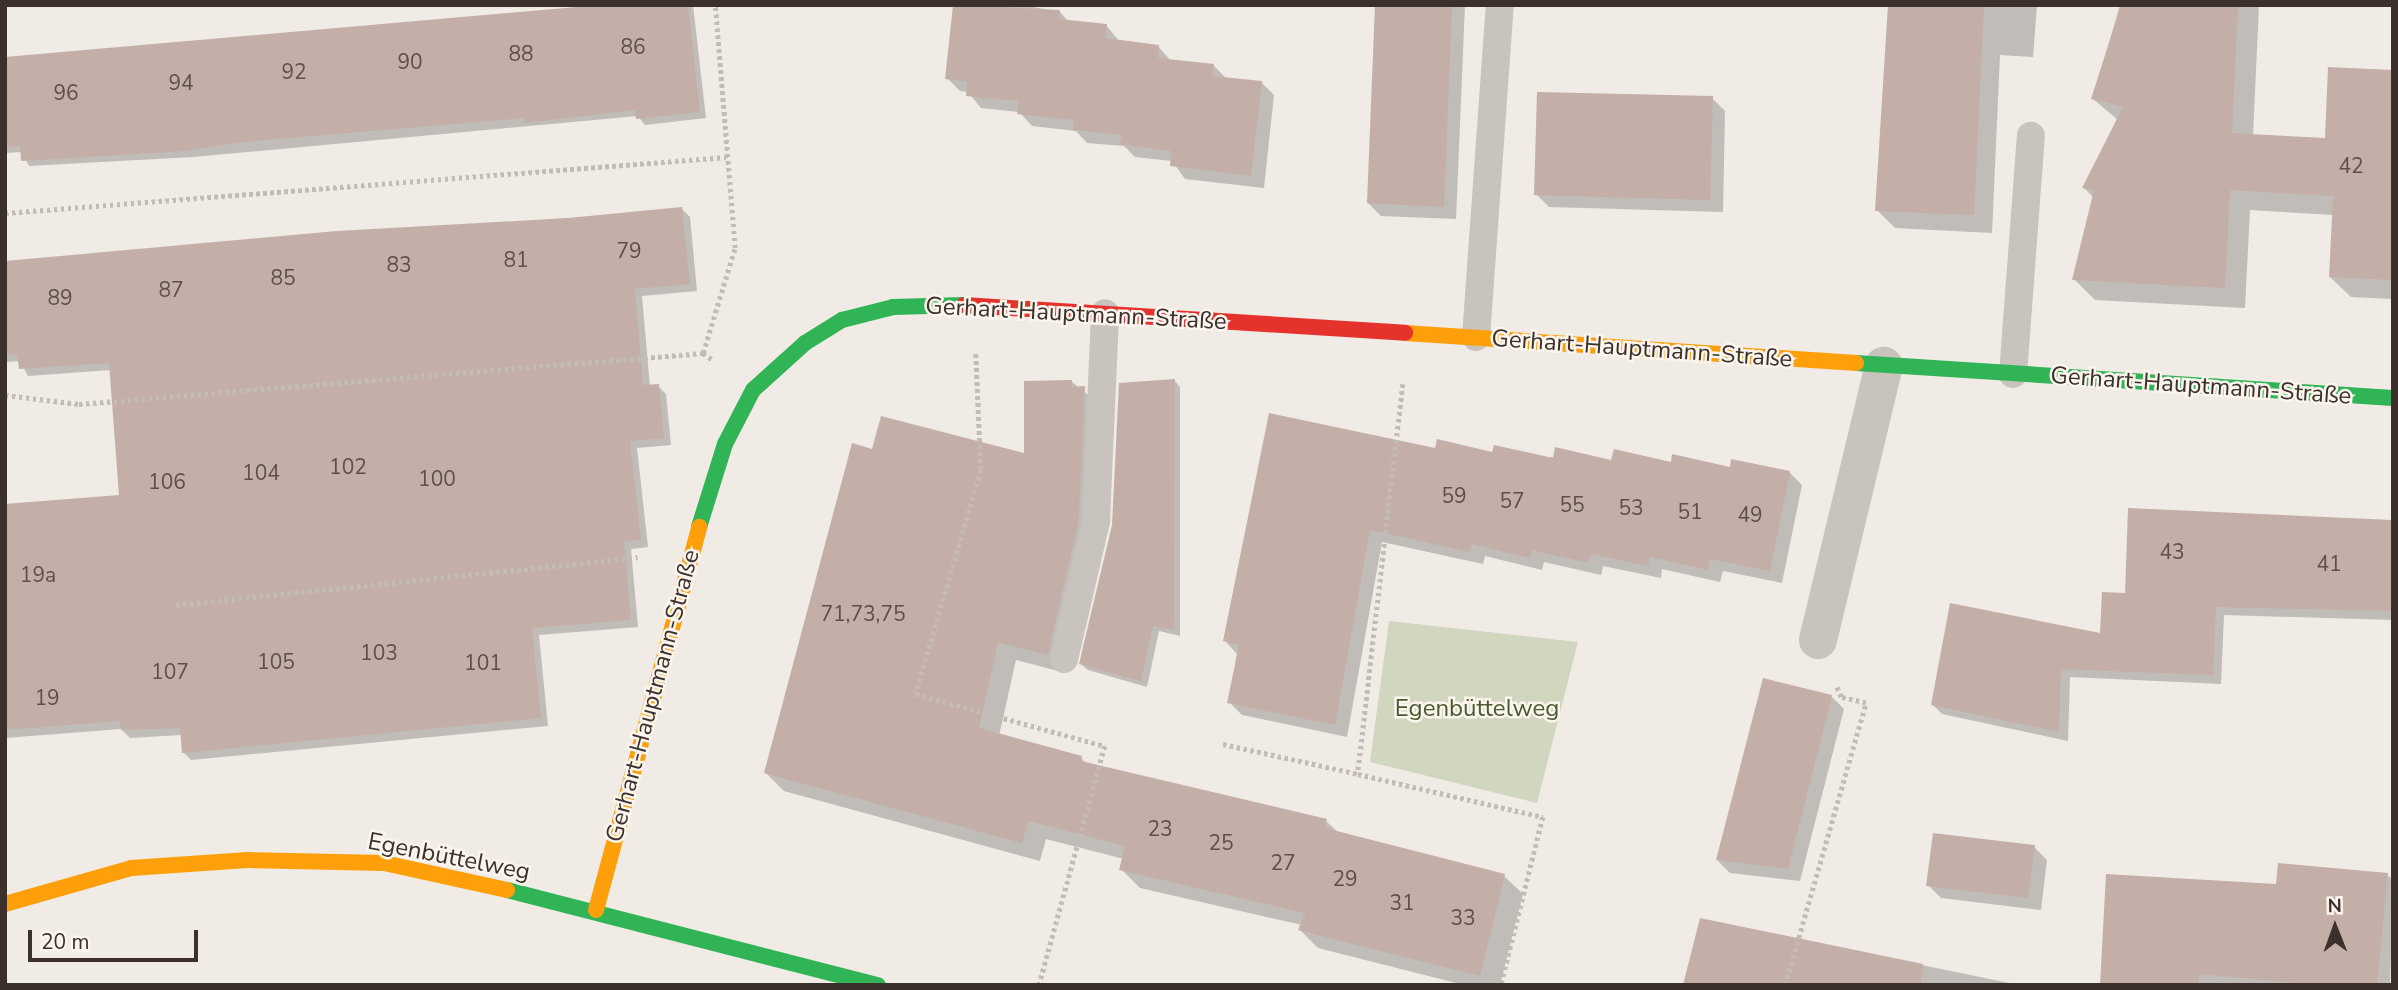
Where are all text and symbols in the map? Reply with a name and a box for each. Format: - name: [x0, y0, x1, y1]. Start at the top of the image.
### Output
- house number: 86: [620, 34, 646, 60]
- house number: 88: [508, 41, 534, 67]
- house number: 90: [397, 49, 423, 75]
- house number: 92: [281, 59, 307, 85]
- house number: 94: [168, 70, 194, 96]
- house number: 96: [53, 80, 79, 106]
- house number: 42: [2338, 153, 2364, 179]
- house number: 79: [616, 238, 642, 264]
- house number: 81: [503, 247, 529, 273]
- house number: 83: [386, 252, 412, 278]
- house number: 85: [270, 265, 296, 291]
- house number: 87: [158, 277, 184, 303]
- house number: 89: [47, 285, 73, 311]
- street label: Gerhart-Hauptmann-Straße: [925, 292, 1227, 336]
- street label: Gerhart-Hauptmann-Straße: [1491, 324, 1793, 374]
- street label: Gerhart-Hauptmann-Straße: [2050, 361, 2352, 411]
- house number: 102: [329, 454, 367, 480]
- house number: 104: [242, 460, 280, 486]
- house number: 100: [418, 466, 456, 492]
- house number: 106: [148, 469, 186, 495]
- house number: 59: [1441, 483, 1467, 509]
- house number: 57: [1499, 488, 1525, 514]
- house number: 55: [1559, 492, 1585, 518]
- house number: 53: [1618, 495, 1644, 521]
- house number: 51: [1677, 499, 1703, 525]
- house number: 49: [1737, 502, 1763, 528]
- house number: 43: [2159, 539, 2185, 565]
- street label: Gerhart-Hauptmann-Straße: [600, 547, 706, 845]
- house number: 41: [2316, 551, 2342, 577]
- house number: 19a: [20, 562, 56, 588]
- house number: 71,73,75: [820, 601, 906, 627]
- house number: 103: [360, 640, 398, 666]
- house number: 105: [257, 649, 295, 675]
- house number: 101: [464, 650, 502, 676]
- house number: 107: [151, 659, 189, 685]
- house number: 19: [34, 685, 60, 711]
- park label: Egenbüttelweg: [1395, 695, 1559, 723]
- house number: 23: [1147, 816, 1173, 842]
- street label: Egenbüttelweg: [365, 827, 533, 887]
- house number: 25: [1208, 830, 1234, 856]
- house number: 27: [1270, 850, 1296, 876]
- house number: 29: [1332, 866, 1358, 892]
- house number: 31: [1389, 890, 1415, 916]
- north arrow: [2300, 892, 2370, 962]
- text: N: [2327, 893, 2342, 919]
- house number: 33: [1450, 905, 1476, 931]
- scale bar: [32, 916, 201, 960]
- text: 20 m: [41, 928, 90, 956]

